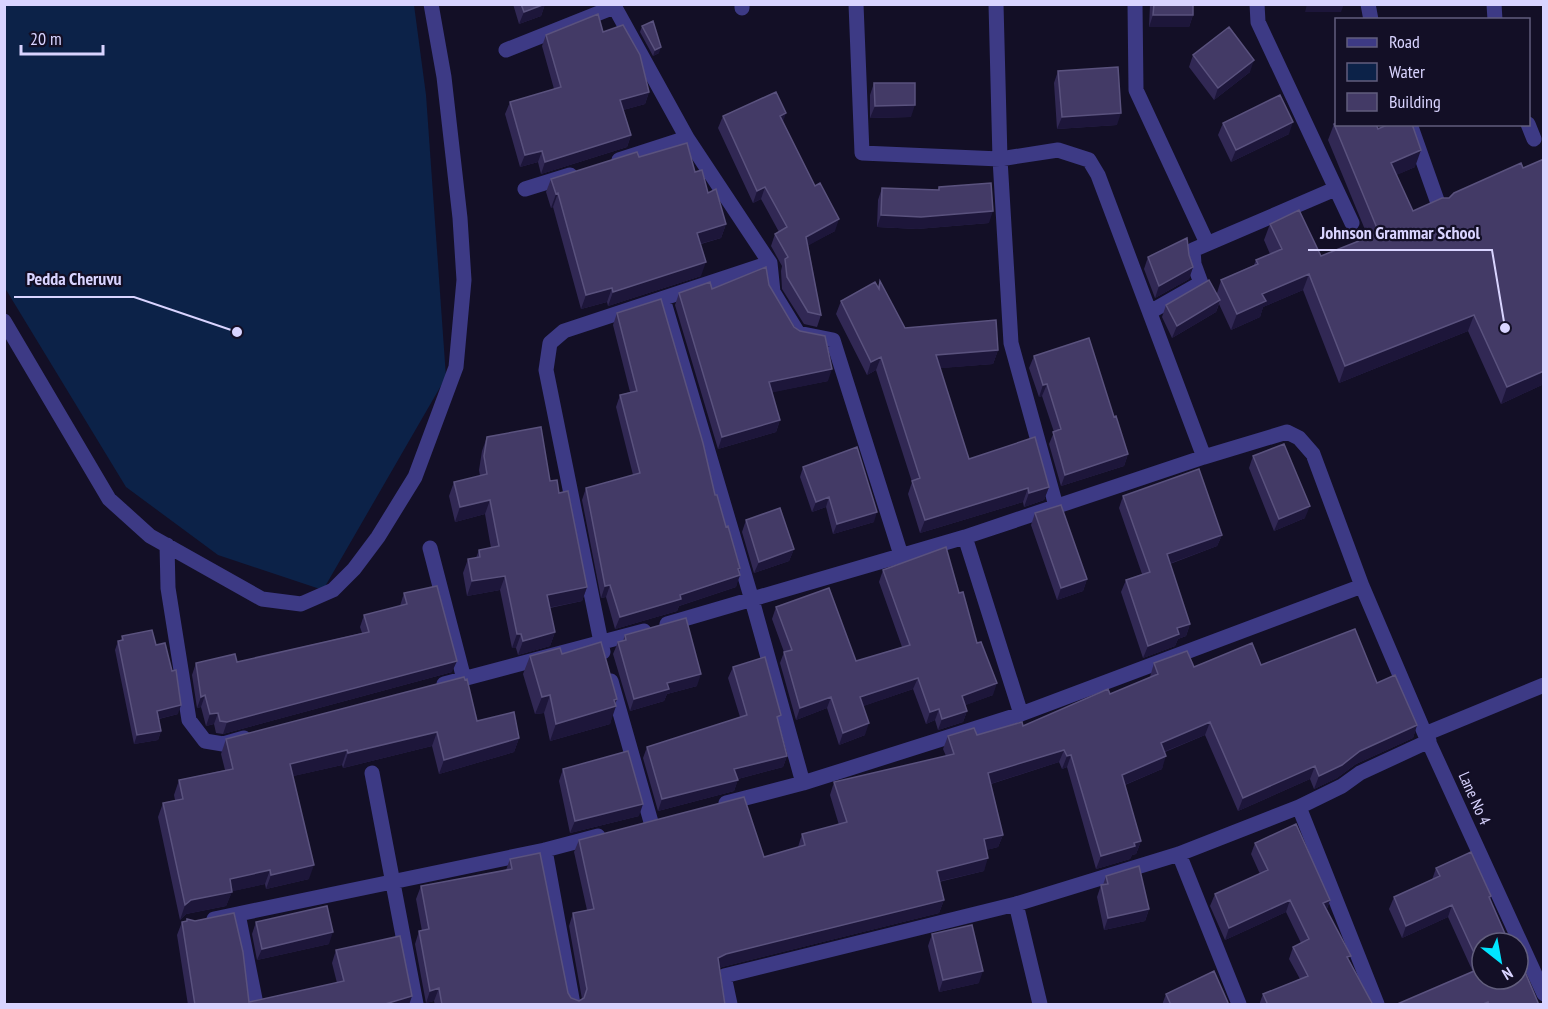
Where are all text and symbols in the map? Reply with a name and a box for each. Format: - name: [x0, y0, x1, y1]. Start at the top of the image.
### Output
- scale bar: [21, 18, 104, 56]
- legend: [1335, 18, 1530, 126]
- text: 20 m: [30, 27, 62, 50]
- text: Road: [1389, 30, 1420, 53]
- text: Water: [1389, 60, 1425, 83]
- text: Building: [1389, 90, 1441, 113]
- callout: Johnson Grammar School: [1308, 214, 1492, 250]
- text: Johnson Grammar School: [1319, 221, 1481, 244]
- callout: Pedda Cheruvu: [14, 261, 134, 297]
- text: Pedda Cheruvu: [26, 267, 122, 290]
- street label: Lane No 4: [1454, 768, 1496, 828]
- north arrow: [1470, 931, 1530, 991]
- text: N: [1499, 963, 1517, 985]

